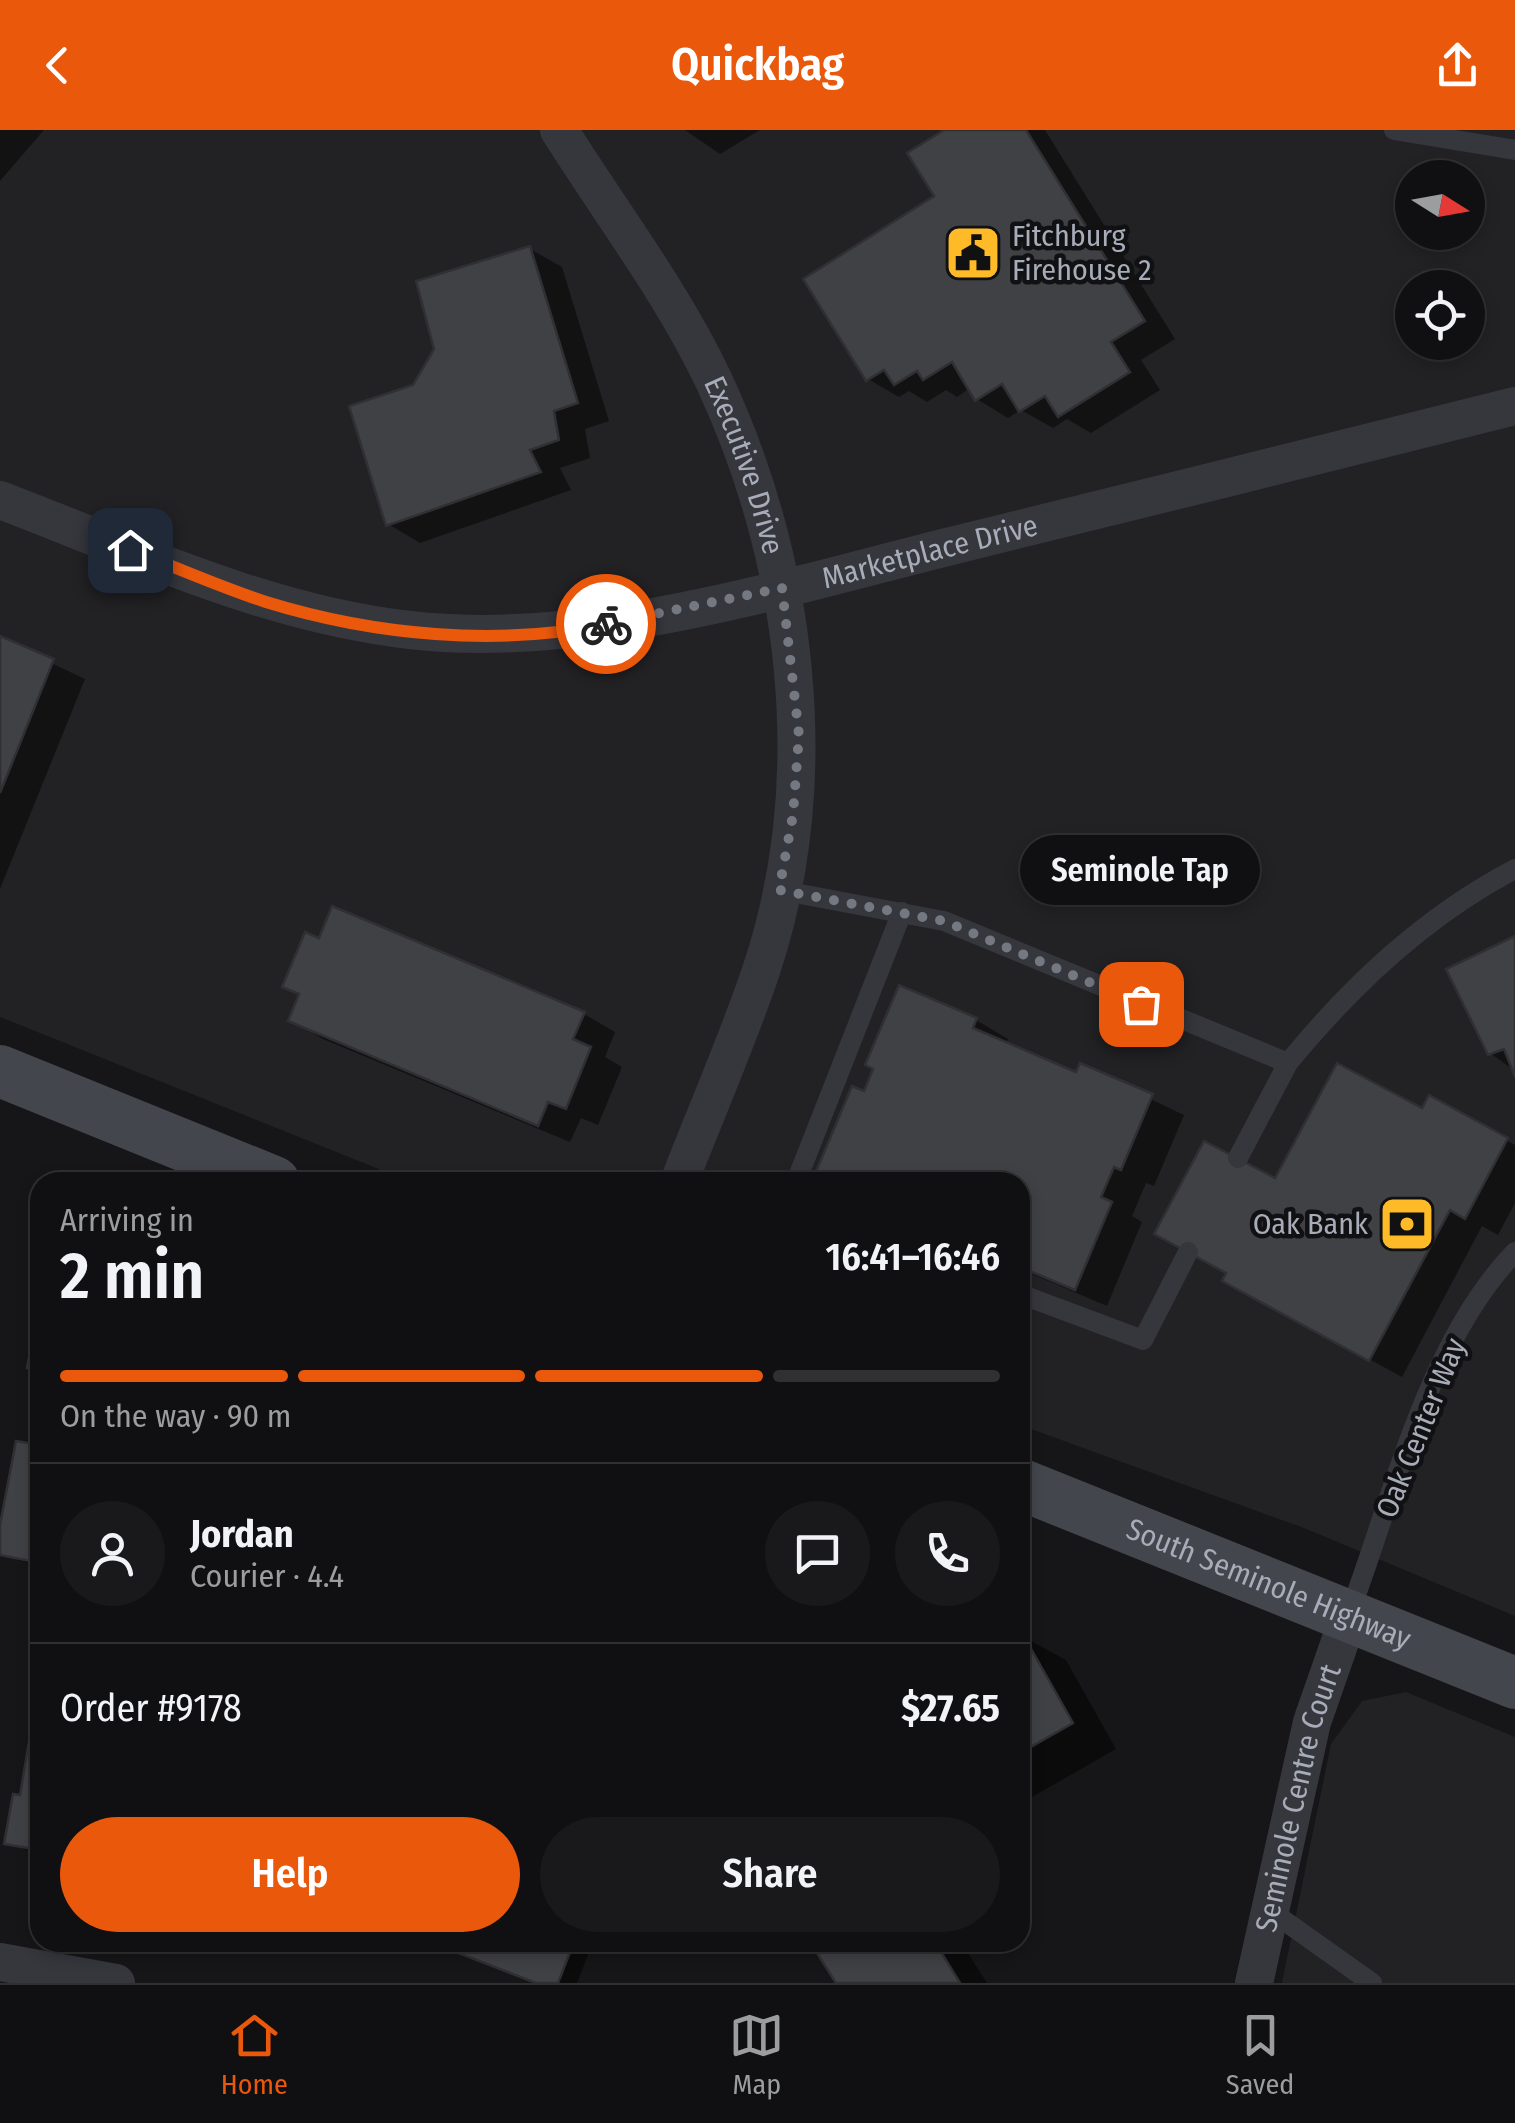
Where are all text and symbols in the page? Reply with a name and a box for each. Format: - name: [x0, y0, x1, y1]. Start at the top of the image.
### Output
- icon: back: [30, 38, 85, 93]
- text: Quickbag: [671, 38, 844, 92]
- icon: share: [1430, 38, 1485, 93]
- north arrow: [1395, 160, 1485, 250]
- map controls: [1395, 160, 1485, 360]
- place label: Fitchburg Firehouse 2: [1012, 218, 1151, 288]
- public building icon: Fitchburg Firehouse 2: [943, 223, 1003, 283]
- button: locate: [1395, 270, 1485, 360]
- street label: Executive Drive: [696, 370, 791, 558]
- street label: Marketplace Drive: [818, 507, 1041, 596]
- pin: [88, 508, 173, 593]
- icon: home: [103, 523, 158, 578]
- courier: [556, 574, 656, 674]
- icon: bike: [579, 597, 634, 652]
- callout: Seminole Tap: [1021, 834, 1261, 904]
- text: Seminole Tap: [1051, 851, 1229, 889]
- pin: [1099, 962, 1184, 1047]
- icon: bag: [1114, 977, 1169, 1032]
- bank icon: Oak Bank: [1377, 1194, 1437, 1254]
- text: Arriving in: [60, 1201, 194, 1239]
- place label: Oak Bank: [1253, 1206, 1368, 1242]
- text: 16:41–16:46: [825, 1234, 1000, 1280]
- text: 2 min: [60, 1237, 204, 1315]
- street label: Oak Center Way: [1369, 1332, 1474, 1523]
- text: On the way · 90 m: [60, 1397, 291, 1435]
- button: person: [60, 1501, 165, 1606]
- button: chat: [765, 1501, 870, 1606]
- button: phone: [895, 1501, 1000, 1606]
- text: Jordan: [190, 1511, 294, 1557]
- street label: South Seminole Highway: [1121, 1511, 1417, 1657]
- text: Courier · 4.4: [190, 1557, 344, 1595]
- street label: Seminole Centre Court: [1248, 1659, 1349, 1935]
- text: Order #9178: [60, 1685, 242, 1731]
- text: $27.65: [901, 1685, 1000, 1731]
- button: Help: [60, 1817, 520, 1932]
- button: Share: [540, 1817, 1000, 1932]
- tab: Home: [221, 2008, 288, 2101]
- tab: Map: [729, 2008, 784, 2101]
- tab: Saved: [1226, 2008, 1294, 2101]

